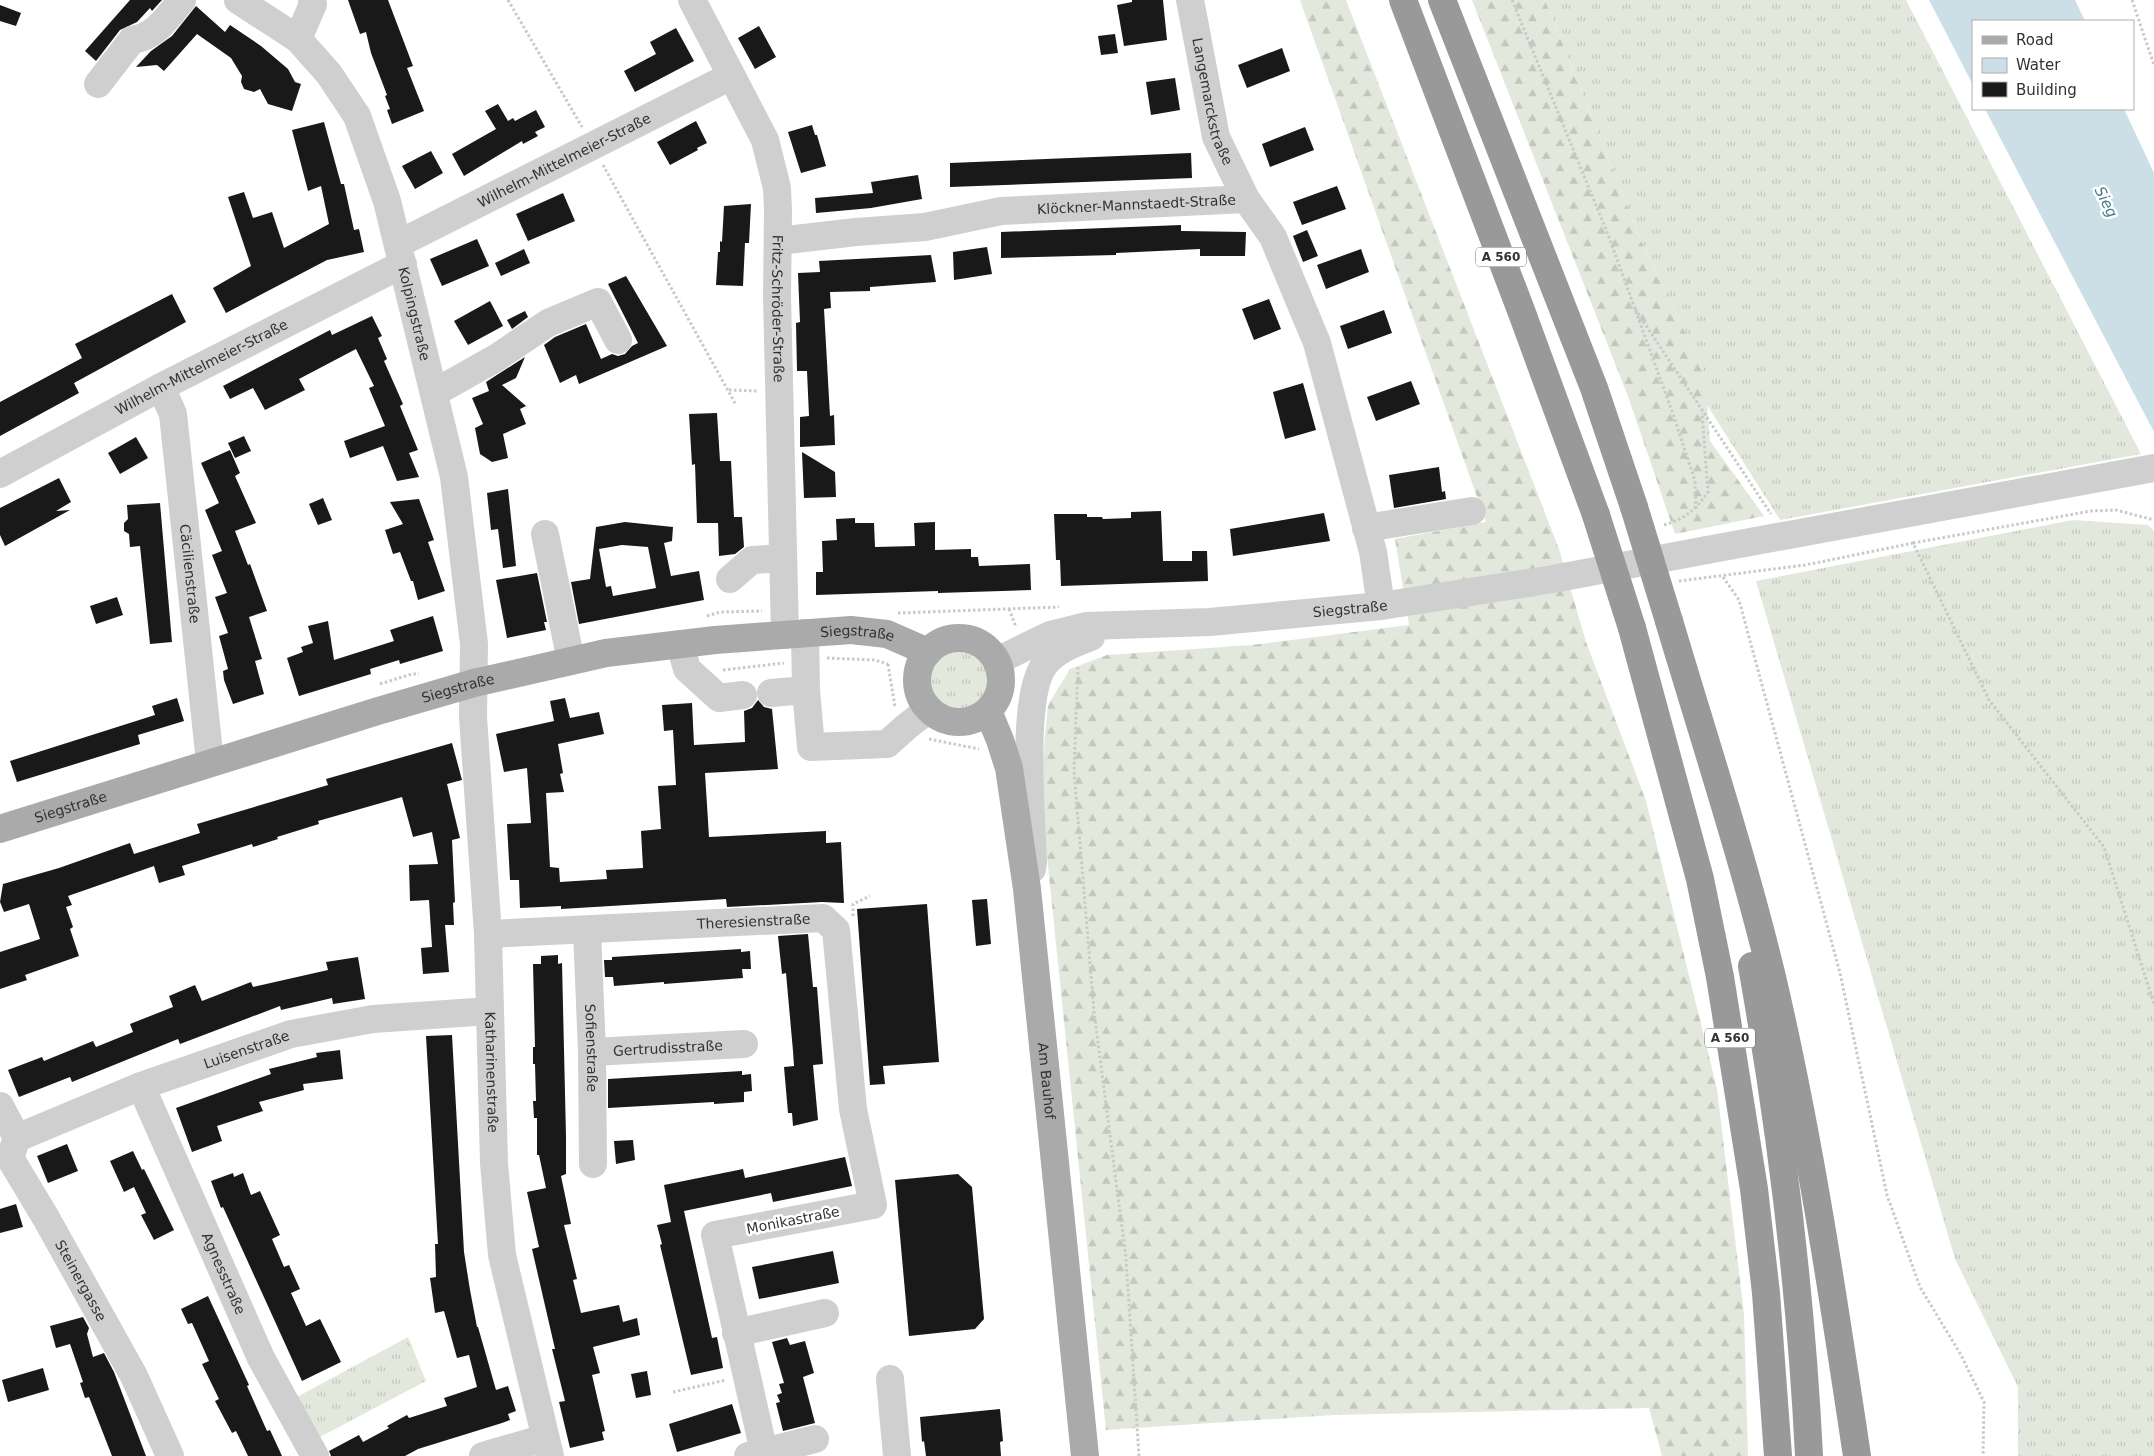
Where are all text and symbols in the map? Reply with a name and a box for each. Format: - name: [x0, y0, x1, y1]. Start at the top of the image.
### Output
- legend: [1972, 20, 2134, 110]
- text: Road: [2016, 31, 2054, 49]
- street label: Langemarckstraße: [1189, 36, 1236, 167]
- text: Water: [2016, 56, 2061, 74]
- text: Building: [2016, 81, 2077, 99]
- street label: Wilhelm-Mittelmeier-Straße: [475, 110, 653, 211]
- water label: Sieg: [2091, 183, 2121, 221]
- street label: Klöckner-Mannstaedt-Straße: [1037, 192, 1236, 217]
- street label: Fritz-Schröder-Straße: [769, 235, 787, 383]
- road number: A 560: [1476, 248, 1526, 266]
- street label: Kolpingstraße: [395, 265, 433, 362]
- street label: Wilhelm-Mittelmeier-Straße: [112, 316, 290, 418]
- street label: Cäcilienstraße: [177, 523, 203, 624]
- street label: Siegstraße: [1312, 597, 1389, 620]
- street label: Siegstraße: [820, 622, 897, 644]
- street label: Siegstraße: [419, 671, 496, 706]
- street label: Siegstraße: [33, 788, 109, 826]
- street label: Theresienstraße: [696, 911, 811, 932]
- street label: Sofienstraße: [582, 1003, 600, 1092]
- street label: Katharinenstraße: [482, 1012, 501, 1133]
- street label: Luisenstraße: [201, 1027, 291, 1072]
- road number: A 560: [1705, 1028, 1755, 1048]
- street label: Gertrudisstraße: [613, 1037, 723, 1059]
- street label: Am Bauhof: [1035, 1042, 1059, 1121]
- street label: Monikastraße: [745, 1203, 841, 1237]
- street label: Agnesstraße: [199, 1230, 249, 1317]
- street label: Steinergasse: [52, 1237, 110, 1324]

